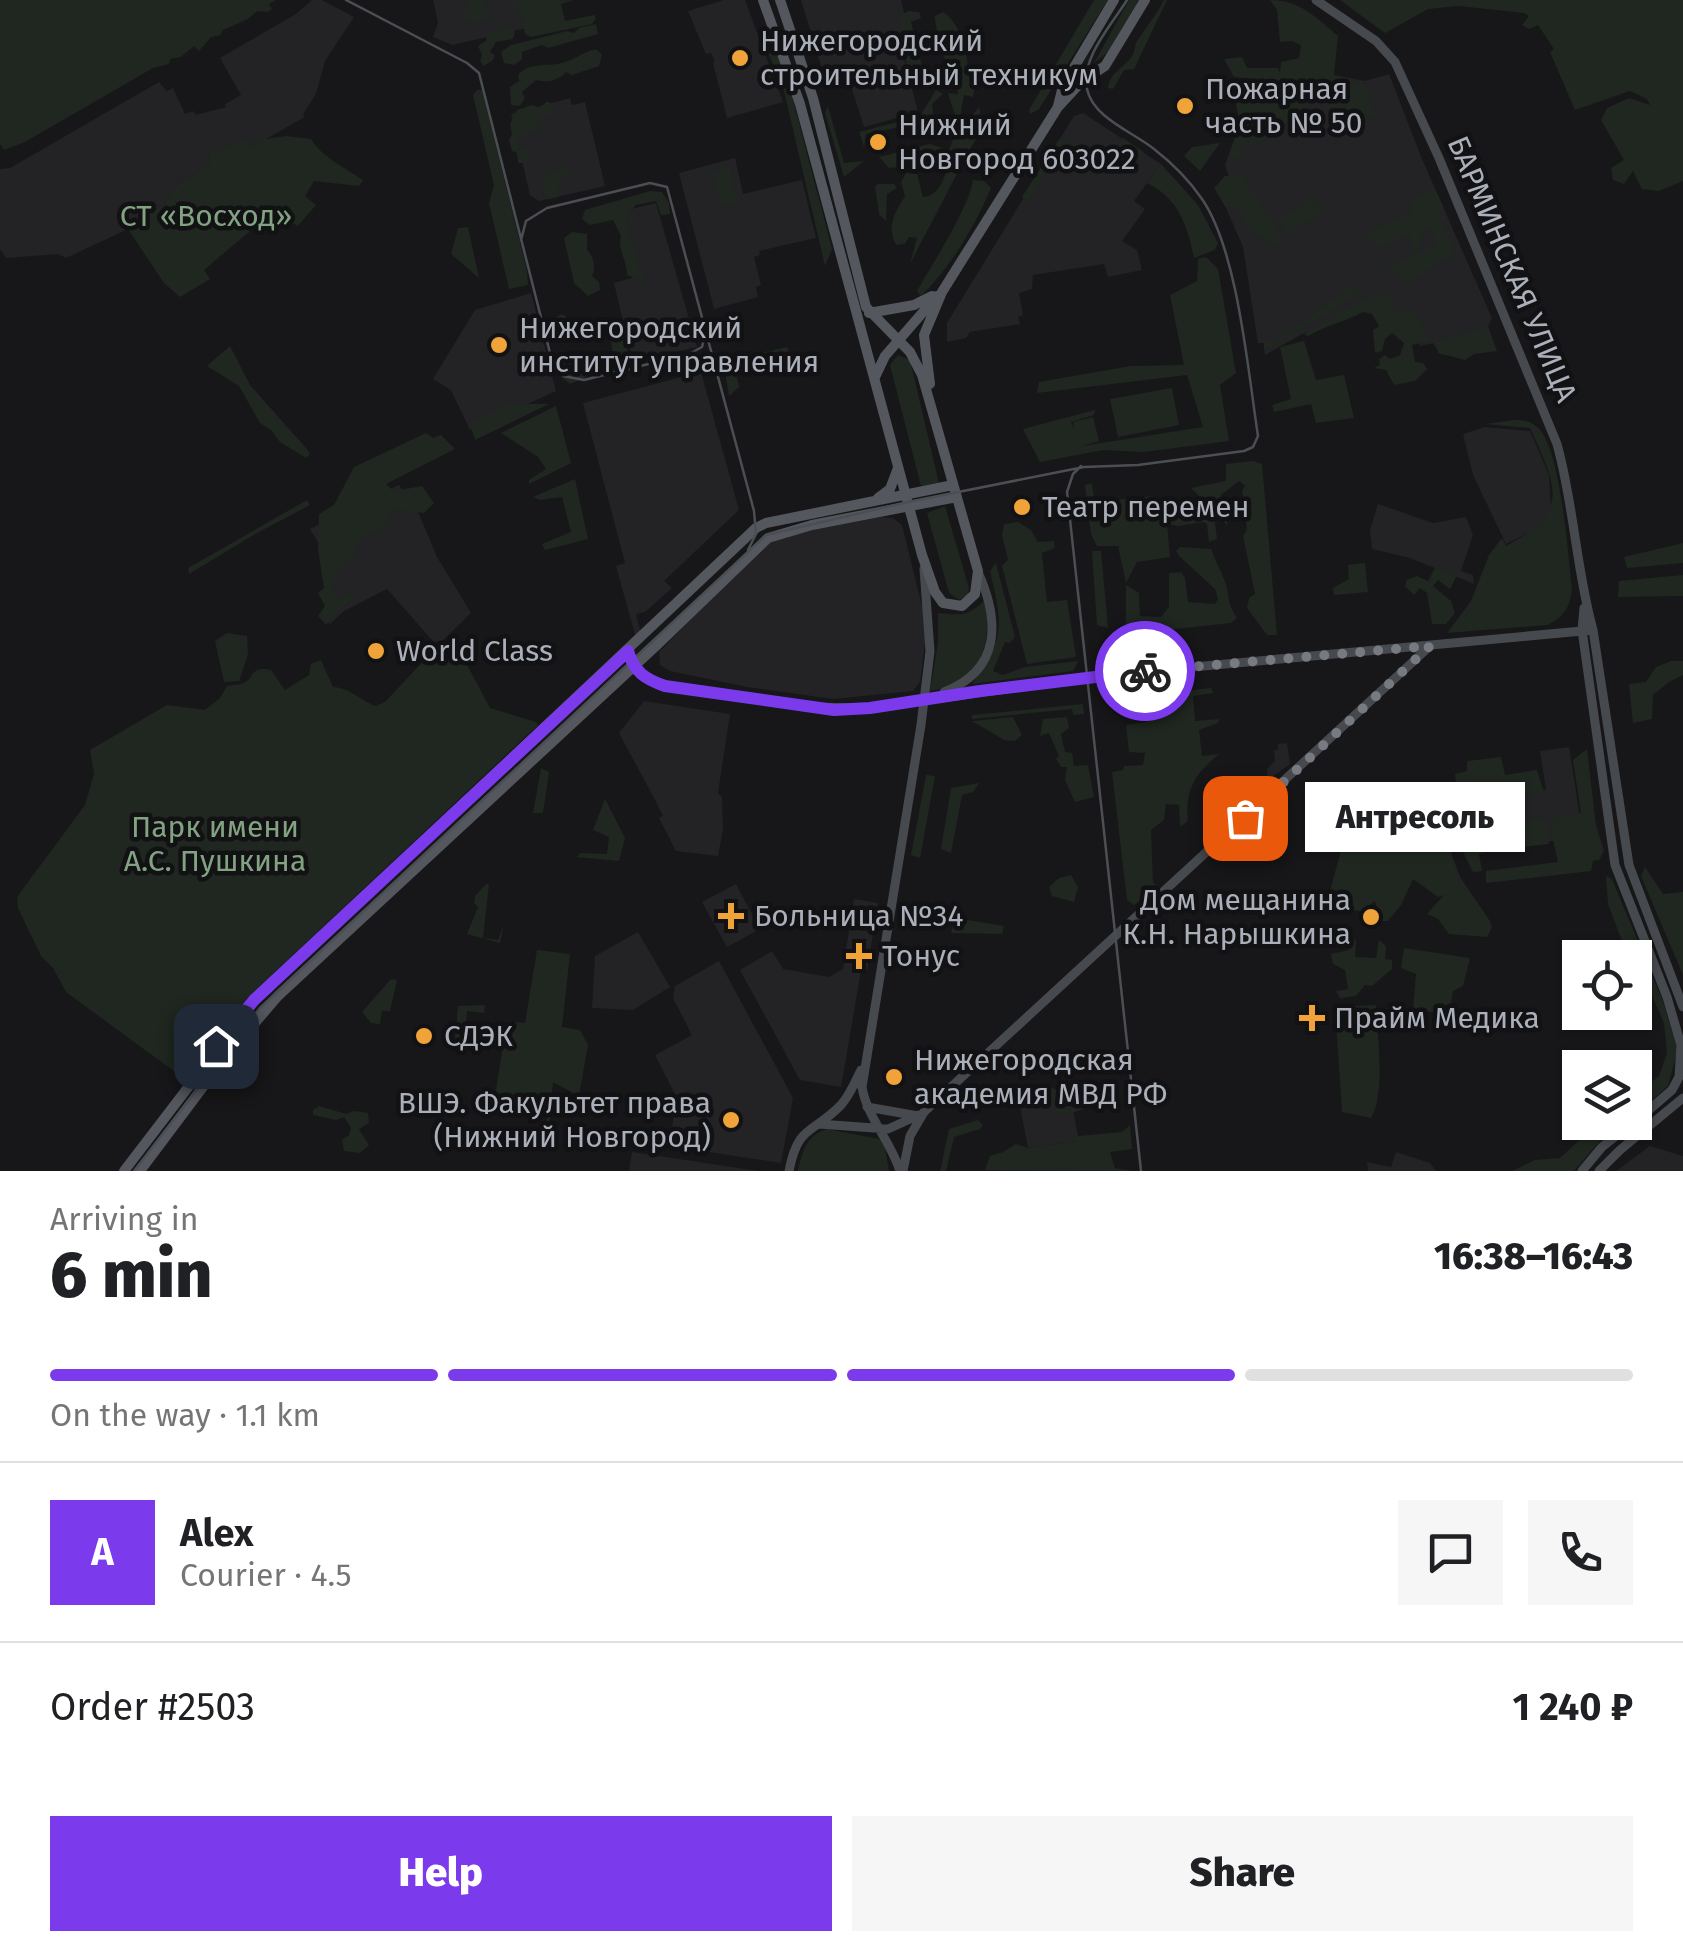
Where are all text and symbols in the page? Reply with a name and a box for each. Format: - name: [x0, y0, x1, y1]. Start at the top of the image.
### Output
- place label: Нижегородский строительный техникум: [760, 23, 1098, 93]
- marker: Нижегородский строительный техникум: [729, 47, 751, 69]
- place label: Пожарная часть № 50: [1205, 71, 1363, 141]
- marker: Пожарная часть № 50: [1174, 95, 1196, 117]
- place label: Нижний Новгород 603022: [898, 107, 1136, 177]
- street label: БАРМИНСКАЯ УЛИЦА: [1440, 130, 1585, 408]
- marker: Нижний Новгород 603022: [867, 131, 889, 153]
- park label: СТ «Восход»: [120, 198, 292, 234]
- place label: Нижегородский институт управления: [519, 310, 819, 380]
- marker: Нижегородский институт управления: [488, 334, 510, 356]
- place label: Театр перемен: [1042, 489, 1249, 525]
- marker: Театр перемен: [1011, 496, 1033, 518]
- courier: [1095, 621, 1195, 721]
- place label: World Class: [396, 633, 553, 669]
- marker: World Class: [365, 640, 387, 662]
- icon: bike: [1118, 644, 1173, 699]
- pin: [1203, 776, 1288, 861]
- callout: Антресоль: [1305, 783, 1525, 853]
- icon: bag: [1218, 791, 1273, 846]
- text: Антресоль: [1336, 798, 1494, 836]
- park label: Парк имени А.С. Пушкина: [124, 809, 306, 879]
- place label: Дом мещанина К.Н. Нарышкина: [1122, 882, 1351, 952]
- place label: Больница №34: [754, 898, 963, 934]
- marker: Больница №34: [718, 903, 744, 929]
- marker: Дом мещанина К.Н. Нарышкина: [1360, 906, 1382, 928]
- place label: Тонус: [882, 938, 960, 974]
- map controls: [1562, 940, 1652, 1140]
- button: locate: [1562, 940, 1652, 1030]
- marker: Тонус: [846, 943, 872, 969]
- place label: Прайм Медика: [1334, 1000, 1540, 1036]
- pin: [174, 1004, 259, 1089]
- marker: Прайм Медика: [1299, 1005, 1325, 1031]
- place label: СДЭК: [444, 1018, 513, 1054]
- icon: home: [189, 1019, 244, 1074]
- marker: СДЭК: [413, 1025, 435, 1047]
- place label: Нижегородская академия МВД РФ: [914, 1042, 1167, 1112]
- button: layers: [1562, 1050, 1652, 1140]
- marker: Нижегородская академия МВД РФ: [883, 1066, 905, 1088]
- place label: ВШЭ. Факультет права (Нижний Новгород): [398, 1085, 711, 1155]
- marker: ВШЭ. Факультет права (Нижний Новгород): [720, 1109, 742, 1131]
- text: Arriving in: [50, 1200, 198, 1238]
- text: 16:38–16:43: [1434, 1233, 1633, 1279]
- text: 6 min: [50, 1236, 212, 1314]
- text: On the way · 1.1 km: [50, 1396, 320, 1434]
- button: chat: [1398, 1500, 1503, 1605]
- button: phone: [1528, 1500, 1633, 1605]
- text: Alex: [180, 1510, 253, 1556]
- text: A: [91, 1529, 114, 1575]
- text: Courier · 4.5: [180, 1556, 351, 1594]
- text: Order #2503: [50, 1684, 255, 1730]
- text: 1 240 ₽: [1513, 1684, 1633, 1730]
- button: Help: [50, 1816, 832, 1931]
- button: Share: [852, 1816, 1633, 1931]

